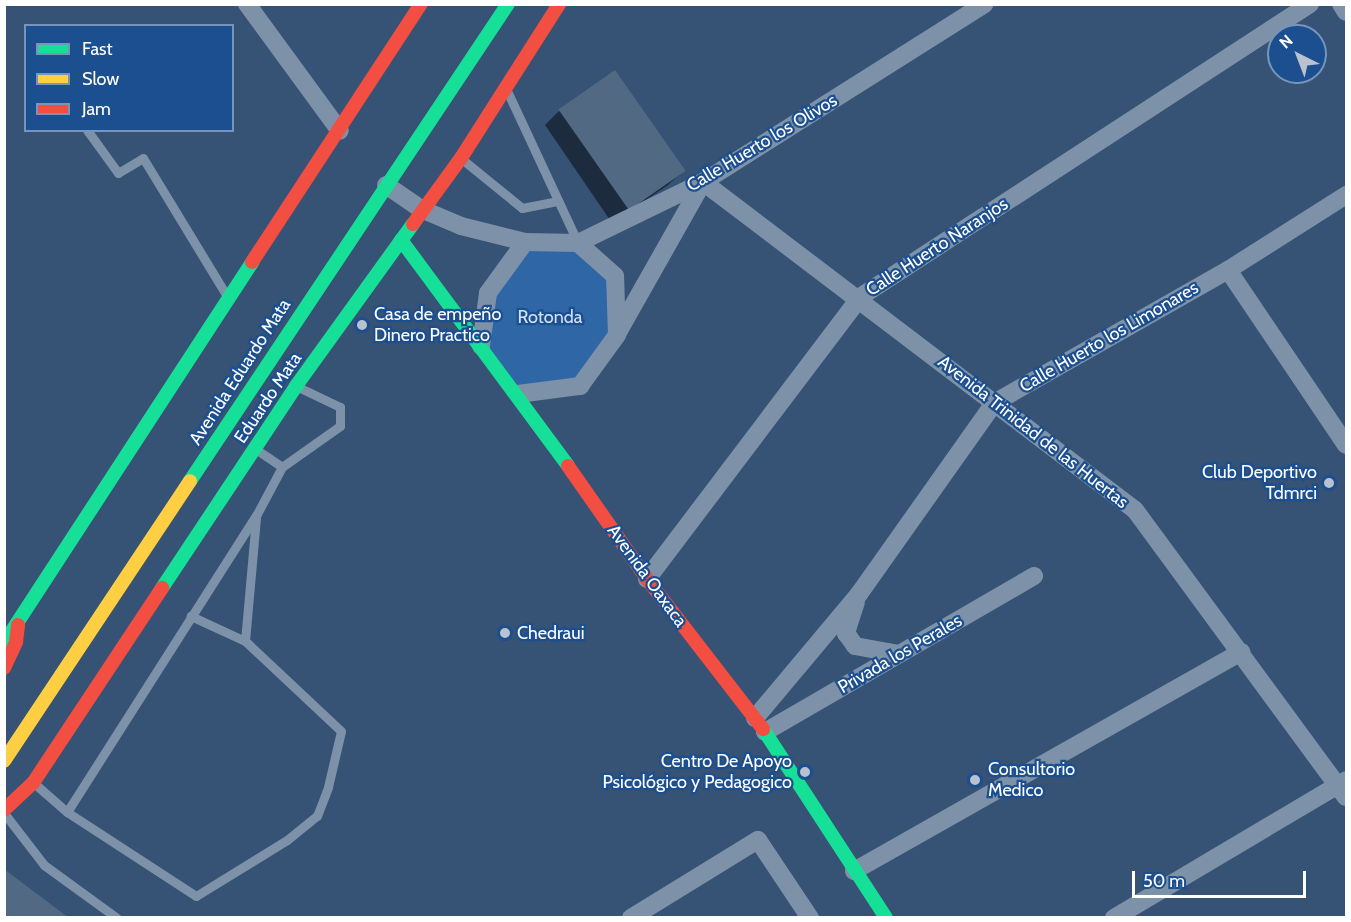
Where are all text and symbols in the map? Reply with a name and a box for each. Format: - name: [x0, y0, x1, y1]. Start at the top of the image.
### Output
- legend: [24, 24, 234, 132]
- north arrow: [1267, 24, 1327, 84]
- text: N: [1275, 31, 1297, 53]
- text: Fast: [82, 38, 113, 60]
- text: Slow: [82, 68, 119, 90]
- street label: Calle Huerto los Olivos: [683, 90, 841, 196]
- text: Jam: [82, 98, 111, 120]
- street label: Calle Huerto Naranjos: [862, 193, 1012, 301]
- street label: Calle Huerto los Limonares: [1016, 277, 1202, 397]
- street label: Avenida Eduardo Mata: [185, 295, 295, 449]
- place label: Casa de empeño Dinero Practico: [374, 304, 501, 346]
- park label: Rotonda: [518, 306, 582, 328]
- marker: Casa de empeño Dinero Practico: [355, 318, 369, 332]
- street label: Eduardo Mata: [230, 349, 306, 447]
- street label: Avenida Trinidad de las Huertas: [934, 351, 1132, 513]
- place label: Club Deportivo Tdmrci: [1202, 462, 1317, 504]
- marker: Club Deportivo Tdmrci: [1322, 476, 1336, 490]
- street label: Avenida Oaxaca: [603, 521, 691, 631]
- street label: Privada los Perales: [834, 610, 966, 698]
- place label: Chedraui: [517, 622, 584, 644]
- marker: Chedraui: [498, 626, 512, 640]
- place label: Centro De Apoyo Psicológico y Pedagogico: [602, 751, 792, 794]
- place label: Consultorio Medico: [988, 759, 1075, 802]
- marker: Centro De Apoyo Psicológico y Pedagogico: [796, 763, 814, 781]
- marker: Consultorio Medico: [966, 771, 984, 789]
- scale bar: [1135, 859, 1309, 897]
- text: 50 m: [1143, 870, 1185, 892]

